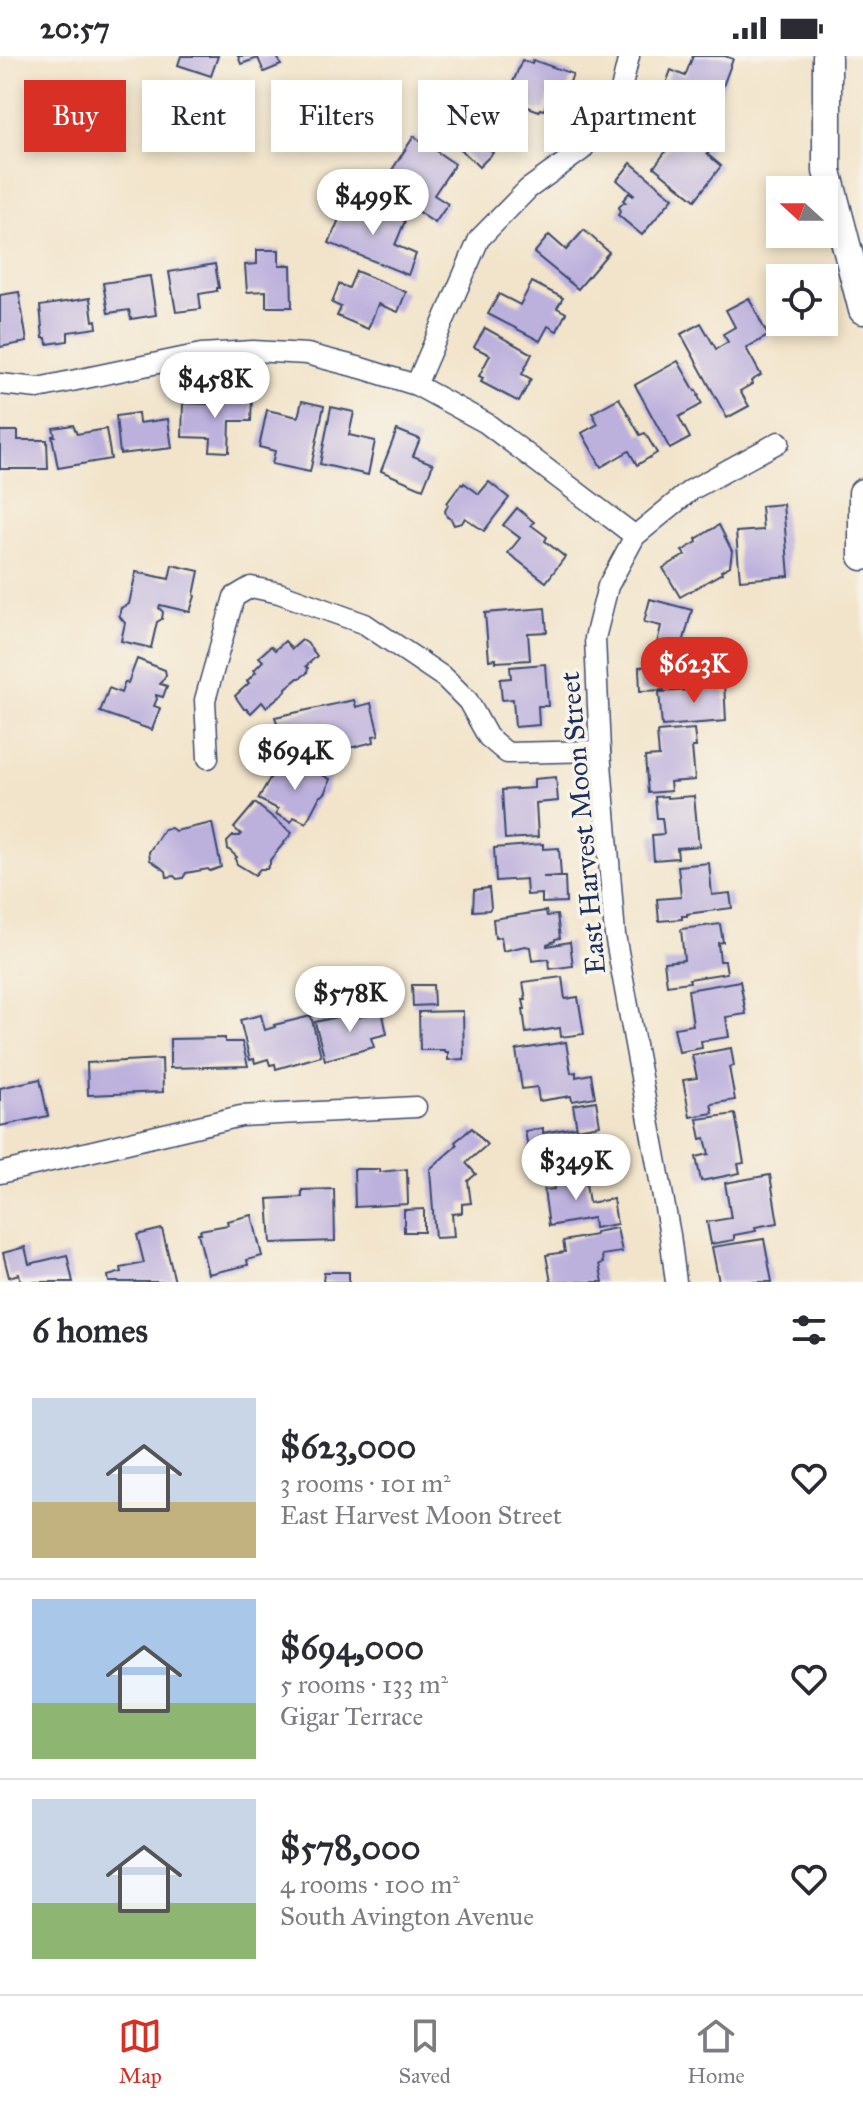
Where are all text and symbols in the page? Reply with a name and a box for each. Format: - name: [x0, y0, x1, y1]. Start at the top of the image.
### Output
- text: 20:57: [40, 10, 110, 46]
- chip: Buy: [24, 80, 126, 152]
- chip: Rent: [142, 80, 255, 152]
- chip: Filters: [271, 80, 402, 152]
- chip: New: [418, 80, 528, 152]
- chip: Apartment: [544, 80, 725, 152]
- pin: $499K: [317, 169, 429, 237]
- north arrow: [766, 176, 838, 248]
- map controls: [766, 176, 838, 336]
- text: $499K: [335, 179, 411, 211]
- button: locate: [766, 264, 838, 336]
- pin: $458K: [159, 352, 271, 420]
- text: $458K: [178, 362, 252, 394]
- pin: $623K: [638, 637, 750, 705]
- text: $623K: [659, 647, 729, 679]
- street label: East Harvest Moon Street: [552, 670, 613, 976]
- pin: $694K: [239, 724, 351, 792]
- text: $694K: [257, 734, 333, 766]
- pin: $578K: [294, 966, 406, 1034]
- text: $578K: [313, 976, 387, 1008]
- pin: $349K: [520, 1134, 632, 1202]
- text: $349K: [540, 1144, 612, 1176]
- icon: filters: [787, 1308, 831, 1352]
- text: 6 homes: [32, 1310, 148, 1351]
- text: $623,000: [280, 1426, 416, 1467]
- icon: home: [96, 1430, 192, 1526]
- icon: heart: [787, 1456, 831, 1500]
- text: 3 rooms · 101 m²: [280, 1467, 451, 1499]
- text: East Harvest Moon Street: [280, 1499, 562, 1531]
- text: $694,000: [280, 1627, 424, 1668]
- icon: home: [96, 1631, 192, 1727]
- icon: heart: [787, 1657, 831, 1701]
- text: 5 rooms · 133 m²: [280, 1668, 448, 1700]
- text: Gigar Terrace: [280, 1700, 423, 1732]
- text: $578,000: [280, 1827, 421, 1868]
- icon: home: [96, 1831, 192, 1927]
- icon: heart: [787, 1857, 831, 1901]
- text: 4 rooms · 100 m²: [280, 1868, 460, 1900]
- text: South Avington Avenue: [280, 1900, 534, 1932]
- tab: Map: [118, 2014, 162, 2089]
- tab: Saved: [399, 2014, 451, 2089]
- tab: Home: [687, 2014, 745, 2089]

